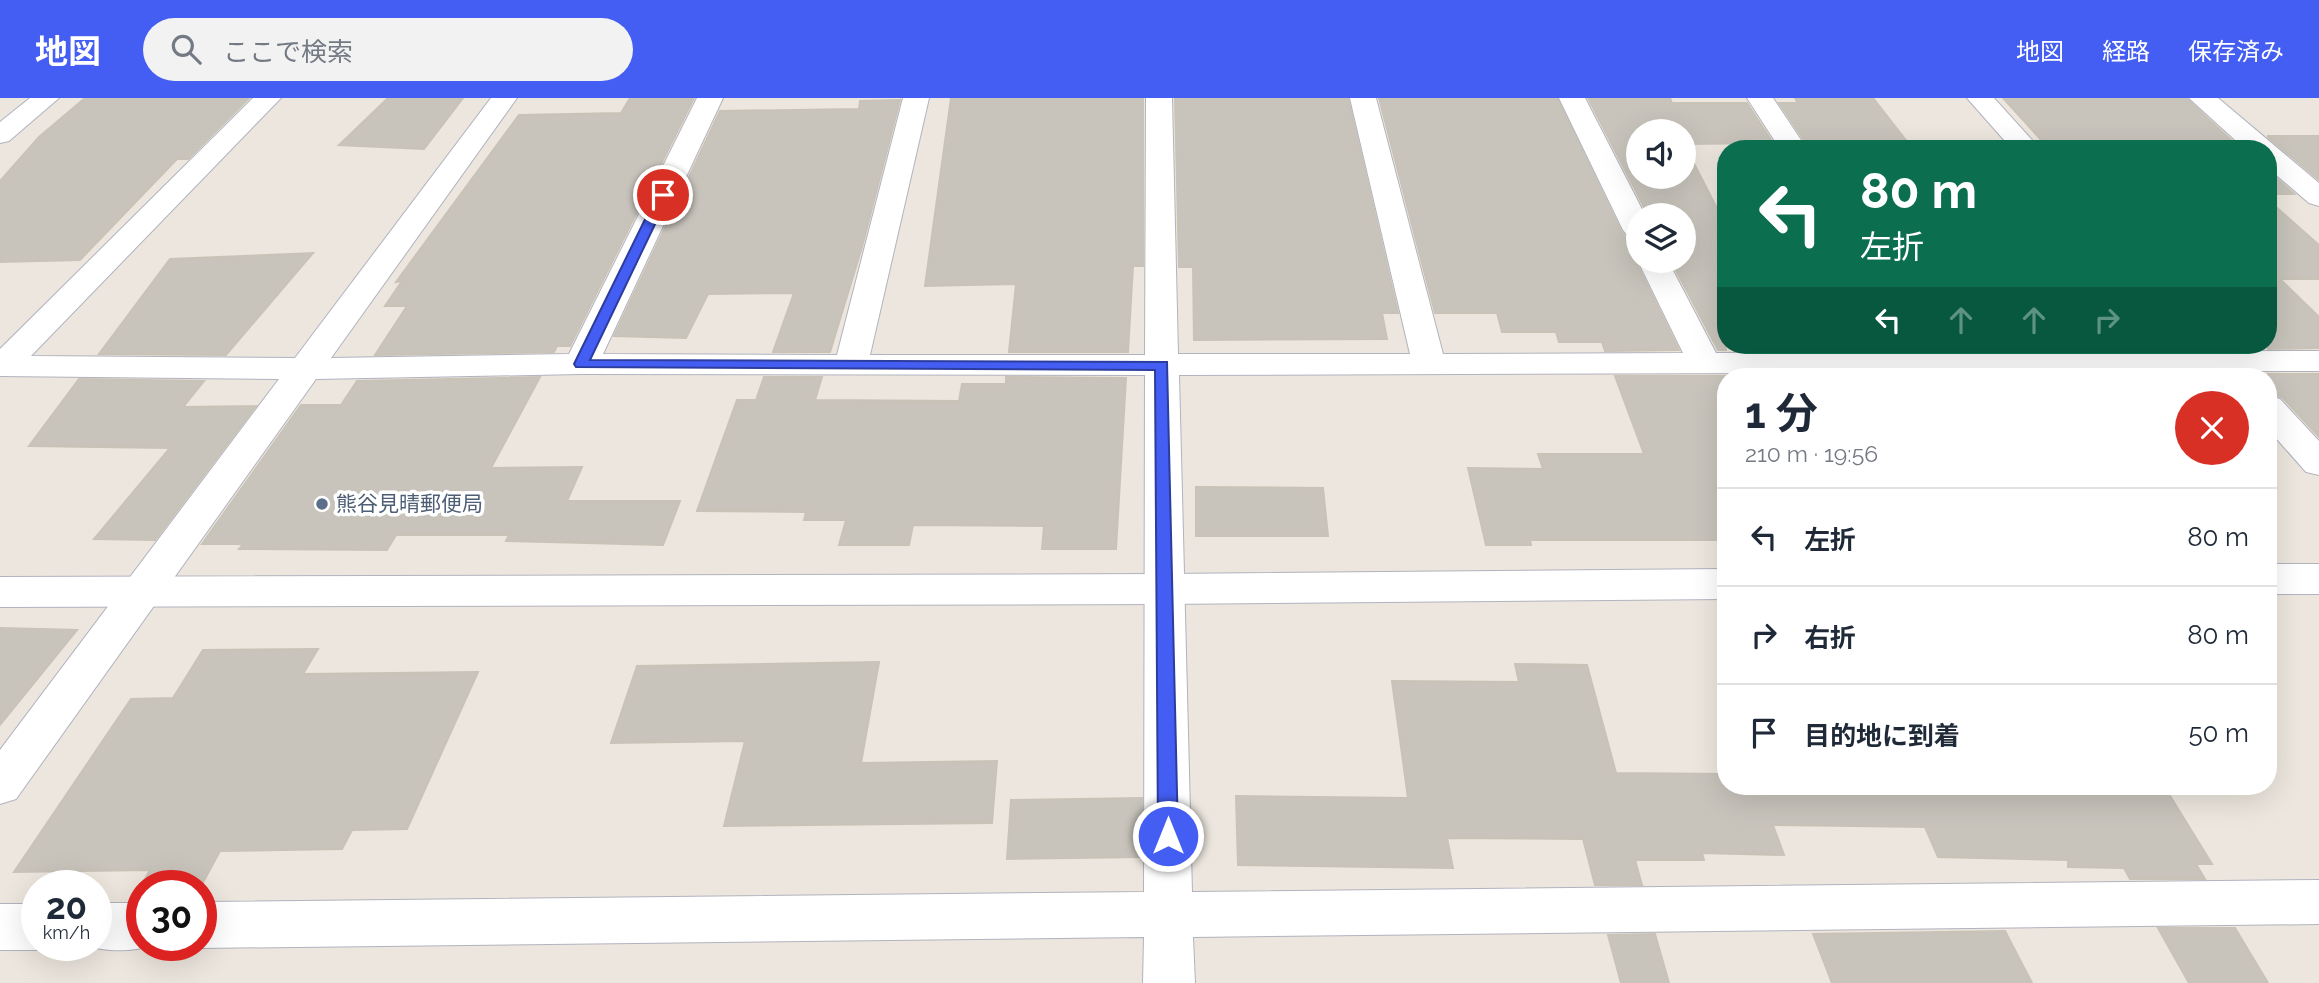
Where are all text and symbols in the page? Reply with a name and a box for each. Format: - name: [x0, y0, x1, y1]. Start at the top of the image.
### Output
- search box: [143, 18, 633, 81]
- icon: search: [167, 30, 205, 68]
- text: 地図: [35, 32, 101, 71]
- text: ここで検索: [223, 37, 353, 67]
- text: 地図: [2016, 37, 2064, 66]
- text: 経路: [2102, 37, 2150, 66]
- text: 保存済み: [2188, 37, 2284, 66]
- map controls: [1626, 119, 1696, 273]
- button: sound: [1626, 119, 1696, 189]
- text: 80 m: [1860, 162, 1977, 219]
- pin: [633, 165, 693, 225]
- icon: left: [1745, 168, 1836, 259]
- icon: arrive: [644, 176, 682, 214]
- button: layers: [1626, 203, 1696, 273]
- text: 左折: [1860, 228, 1924, 265]
- icon: left: [1869, 301, 1907, 339]
- icon: ahead: [1942, 301, 1980, 339]
- icon: ahead: [2015, 301, 2053, 339]
- icon: right: [2088, 301, 2126, 339]
- text: 1 分: [1745, 389, 1818, 438]
- button: close: [2175, 391, 2249, 465]
- text: 210 m · 19:56: [1745, 440, 1878, 467]
- place label: 熊谷見晴郵便局: [336, 491, 483, 516]
- marker: 熊谷見晴郵便局: [314, 496, 330, 512]
- icon: left: [1745, 518, 1783, 556]
- text: 80 m: [2187, 522, 2249, 552]
- text: 左折: [1804, 525, 1856, 555]
- icon: right: [1745, 616, 1783, 654]
- text: 80 m: [2187, 620, 2249, 650]
- text: 右折: [1804, 623, 1856, 653]
- icon: arrive: [1745, 714, 1783, 752]
- text: 50 m: [2188, 718, 2249, 748]
- text: 目的地に到着: [1804, 721, 1960, 751]
- position arrow: [1131, 799, 1205, 873]
- speed limit sign: 30: [126, 870, 217, 961]
- text: 20: [46, 886, 87, 927]
- text: km/h: [43, 922, 90, 943]

